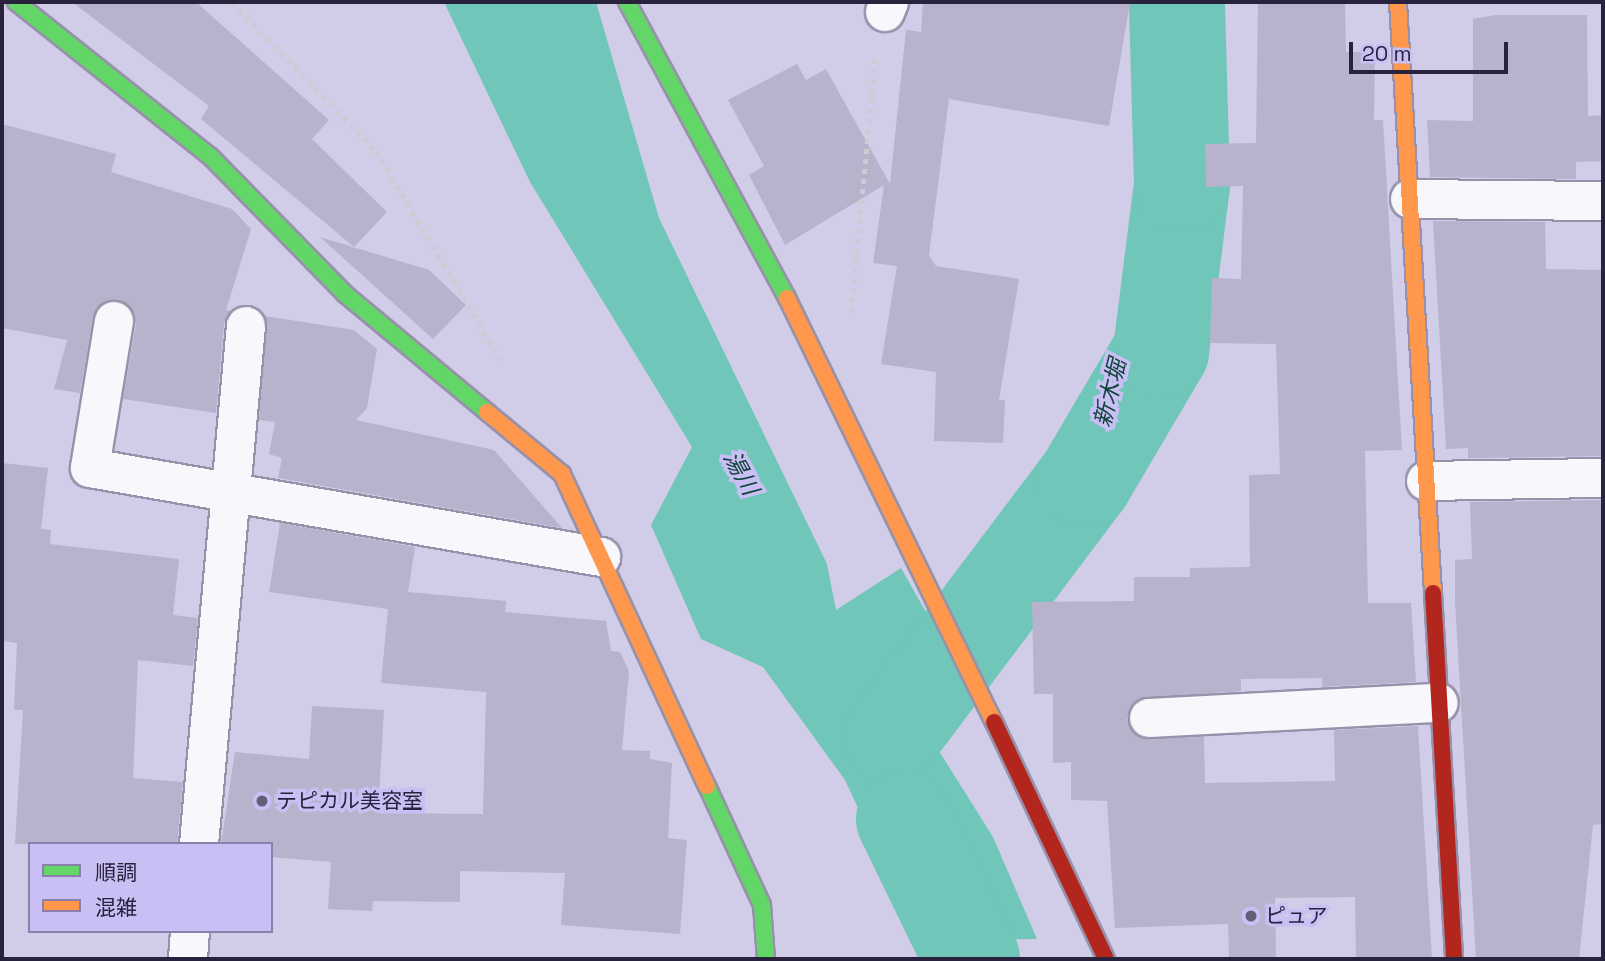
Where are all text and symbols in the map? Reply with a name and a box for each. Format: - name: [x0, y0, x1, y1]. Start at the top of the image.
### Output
- scale bar: [1353, 28, 1512, 72]
- text: 20 m: [1362, 40, 1412, 67]
- water label: 新木堀: [1088, 356, 1132, 430]
- water label: 湯川: [718, 446, 764, 500]
- place label: テピカル美容室: [276, 788, 423, 814]
- marker: テピカル美容室: [254, 793, 270, 809]
- legend: [28, 842, 273, 933]
- text: 順調: [95, 859, 137, 886]
- text: 混雑: [95, 894, 137, 921]
- place label: ピュア: [1265, 903, 1328, 929]
- marker: ピュア: [1243, 908, 1259, 924]

